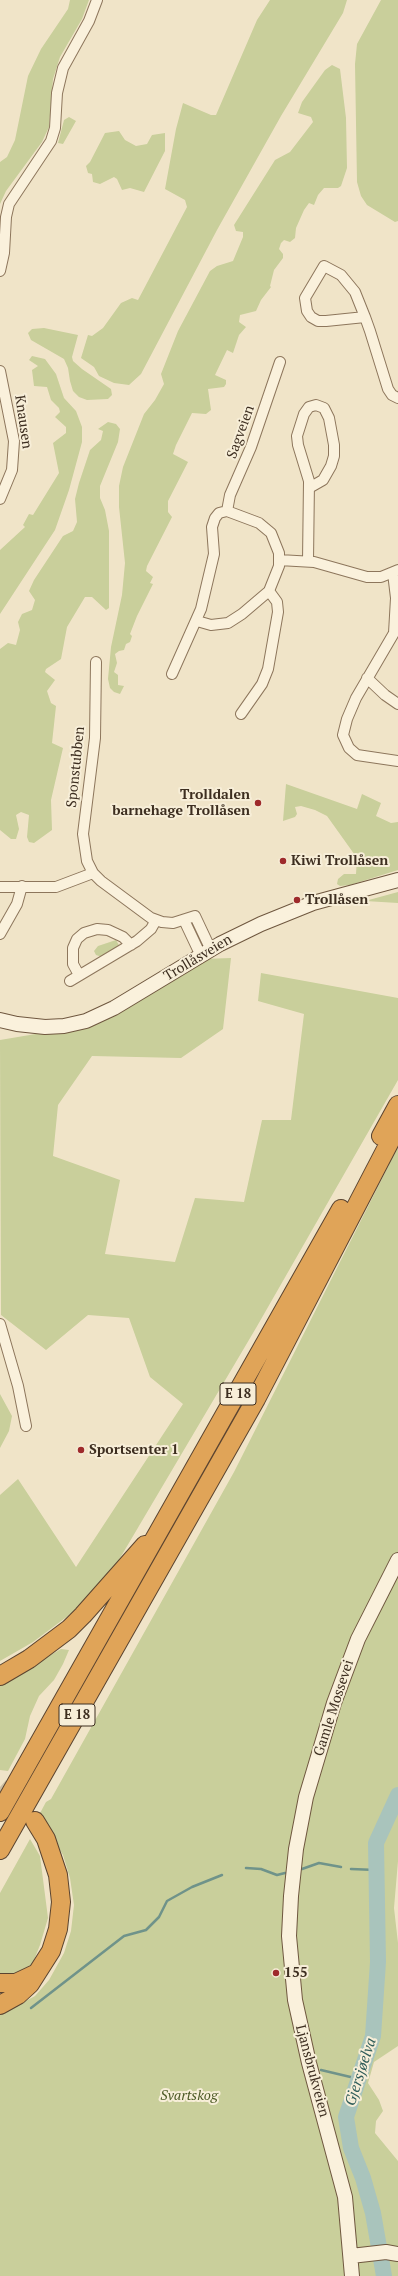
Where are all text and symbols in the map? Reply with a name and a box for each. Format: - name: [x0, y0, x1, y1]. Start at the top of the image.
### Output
- street label: Knausen: [11, 394, 35, 450]
- street label: Sagveien: [224, 403, 258, 461]
- street label: Sponstubben: [63, 726, 89, 808]
- place label: Trolldalen barnehage Trollåsen: [112, 787, 250, 820]
- marker: Trolldalen barnehage Trollåsen: [253, 798, 263, 808]
- place label: Kiwi Trollåsen: [291, 853, 388, 869]
- marker: Kiwi Trollåsen: [278, 856, 288, 866]
- place label: Trollåsen: [305, 892, 368, 908]
- marker: Trollåsen: [292, 895, 302, 905]
- street label: Trollåsveien: [161, 931, 235, 985]
- road number: E 18: [220, 1383, 256, 1405]
- place label: Sportsenter 1: [89, 1442, 179, 1458]
- marker: Sportsenter 1: [76, 1445, 86, 1455]
- street label: Gamle Mossevei: [311, 1658, 357, 1758]
- road number: E 18: [59, 1704, 95, 1726]
- place label: 155: [284, 1965, 308, 1981]
- marker: 155: [271, 1968, 281, 1978]
- street label: Ljansbrukveien: [292, 2023, 332, 2119]
- water label: Gjersjøelva: [342, 2036, 380, 2108]
- park label: Svartskog: [160, 2088, 218, 2104]

